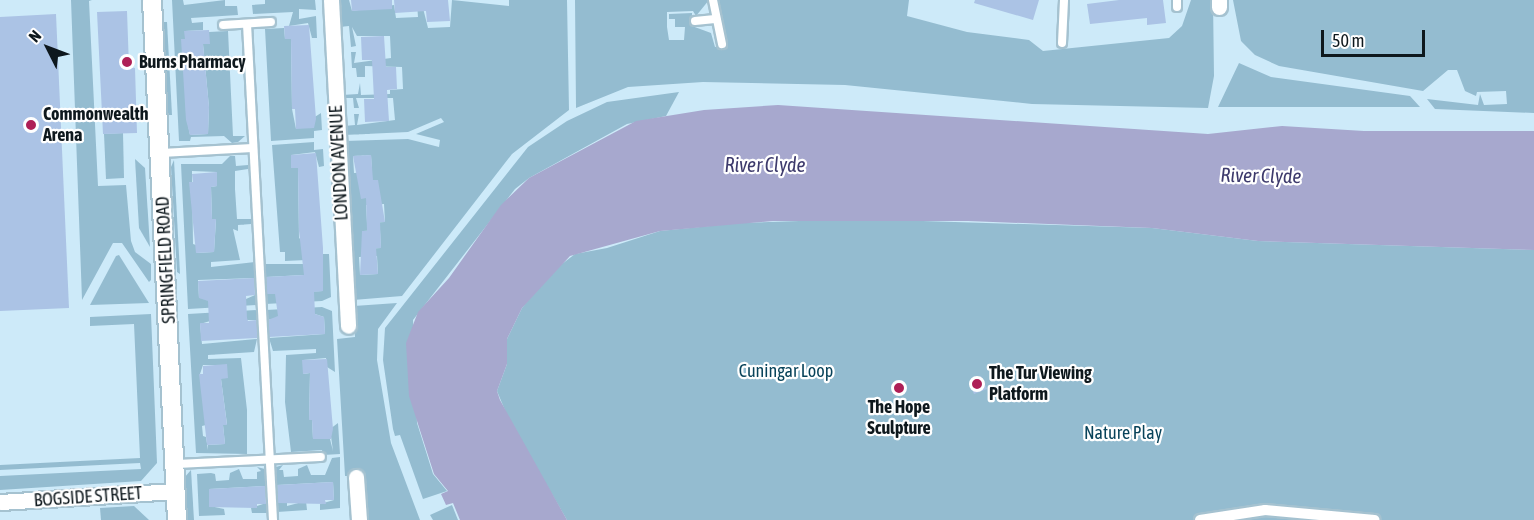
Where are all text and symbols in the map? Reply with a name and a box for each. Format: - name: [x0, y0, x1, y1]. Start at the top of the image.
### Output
- north arrow: [18, 18, 78, 78]
- scale bar: [1324, 18, 1428, 56]
- text: N: [25, 26, 44, 45]
- text: 50 m: [1332, 30, 1364, 51]
- place label: Burns Pharmacy: [139, 51, 246, 73]
- marker: Burns Pharmacy: [120, 55, 134, 69]
- place label: Commonwealth Arena: [43, 104, 148, 146]
- street label: LONDON AVENUE: [325, 105, 353, 221]
- marker: Commonwealth Arena: [24, 118, 38, 132]
- water label: River Clyde: [724, 152, 806, 176]
- water label: River Clyde: [1220, 162, 1302, 188]
- street label: SPRINGFIELD ROAD: [152, 196, 180, 324]
- park label: Cuningar Loop: [739, 360, 833, 382]
- place label: The Tur Viewing Platform: [989, 363, 1092, 406]
- marker: The Tur Viewing Platform: [970, 377, 984, 391]
- marker: The Hope Sculpture: [892, 381, 906, 395]
- place label: The Hope Sculpture: [867, 397, 931, 440]
- park label: Nature Play: [1084, 422, 1162, 444]
- street label: BOGSIDE STREET: [33, 482, 143, 512]

